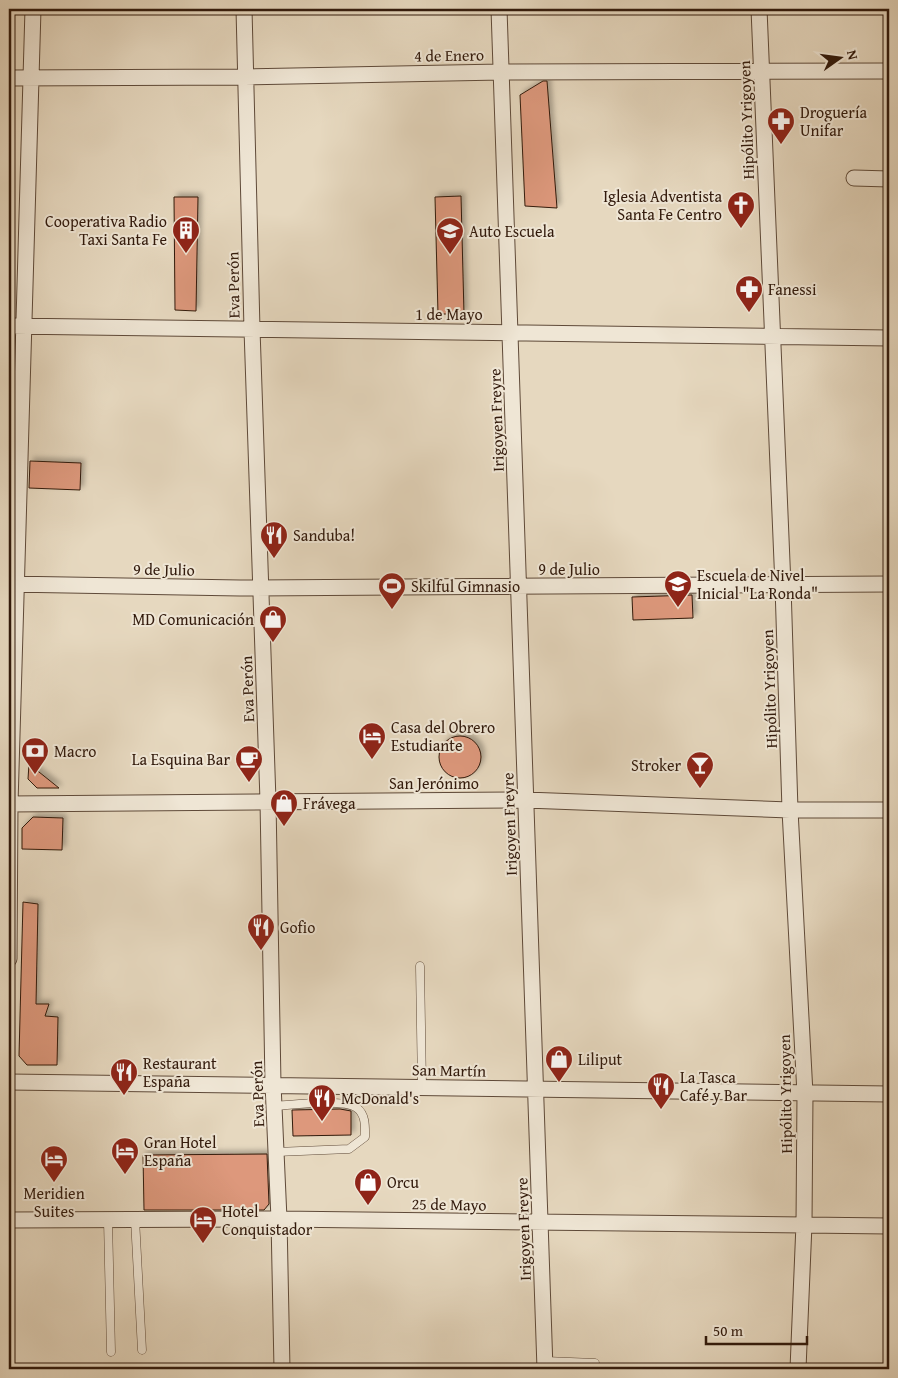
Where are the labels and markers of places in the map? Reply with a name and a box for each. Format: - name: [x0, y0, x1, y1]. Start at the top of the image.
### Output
- place label: Droguería Unifar: [800, 100, 867, 142]
- pharmacy icon: Droguería Unifar: [766, 106, 796, 145]
- place label: Iglesia Adventista Santa Fe Centro: [603, 184, 722, 226]
- church icon: Iglesia Adventista Santa Fe Centro: [726, 190, 756, 229]
- place label: Cooperativa Radio Taxi Santa Fe: [45, 209, 167, 251]
- building icon: Cooperativa Radio Taxi Santa Fe: [171, 215, 201, 254]
- school or university icon: Auto Escuela: [435, 216, 465, 255]
- place label: Auto Escuela: [469, 219, 555, 243]
- pharmacy icon: Fanessi: [734, 274, 764, 313]
- place label: Fanessi: [768, 277, 817, 301]
- restaurant icon: Sanduba!: [259, 520, 289, 559]
- place label: Sanduba!: [293, 523, 355, 547]
- place label: Escuela de Nivel Inicial "La Ronda": [697, 563, 818, 605]
- school or university icon: Escuela de Nivel Inicial "La Ronda": [663, 569, 693, 608]
- sports icon: Skilful Gimnasio: [377, 571, 407, 610]
- place label: Skilful Gimnasio: [411, 574, 520, 598]
- shop icon: MD Comunicación: [258, 604, 288, 643]
- place label: MD Comunicación: [132, 607, 254, 631]
- place label: Casa del Obrero Estudiante: [391, 715, 495, 757]
- hotel icon: Casa del Obrero Estudiante: [357, 721, 387, 760]
- bank icon: Macro: [20, 736, 50, 775]
- place label: Macro: [54, 739, 96, 763]
- cafe icon: La Esquina Bar: [234, 744, 264, 783]
- place label: La Esquina Bar: [132, 747, 230, 771]
- bar icon: Stroker: [685, 750, 715, 789]
- place label: Stroker: [631, 753, 681, 777]
- shop icon: Frávega: [269, 788, 299, 827]
- place label: Frávega: [303, 791, 356, 815]
- restaurant icon: Gofio: [246, 912, 276, 951]
- place label: Gofio: [280, 915, 315, 939]
- shop icon: Liliput: [544, 1044, 574, 1083]
- place label: Liliput: [578, 1047, 623, 1071]
- place label: Restaurant España: [143, 1051, 217, 1093]
- restaurant icon: Restaurant España: [109, 1057, 139, 1096]
- place label: La Tasca Café y Bar: [680, 1065, 748, 1107]
- restaurant icon: La Tasca Café y Bar: [646, 1071, 676, 1110]
- restaurant icon: McDonald's: [307, 1083, 337, 1122]
- place label: McDonald's: [341, 1086, 419, 1110]
- place label: Gran Hotel España: [144, 1130, 217, 1172]
- hotel icon: Gran Hotel España: [110, 1136, 140, 1175]
- hotel icon: Meridien Suites: [39, 1144, 69, 1183]
- shop icon: Orcu: [353, 1167, 383, 1206]
- place label: Orcu: [387, 1170, 419, 1194]
- place label: Meridien Suites: [23, 1181, 85, 1223]
- place label: Hotel Conquistador: [222, 1199, 313, 1241]
- hotel icon: Hotel Conquistador: [188, 1205, 218, 1244]

